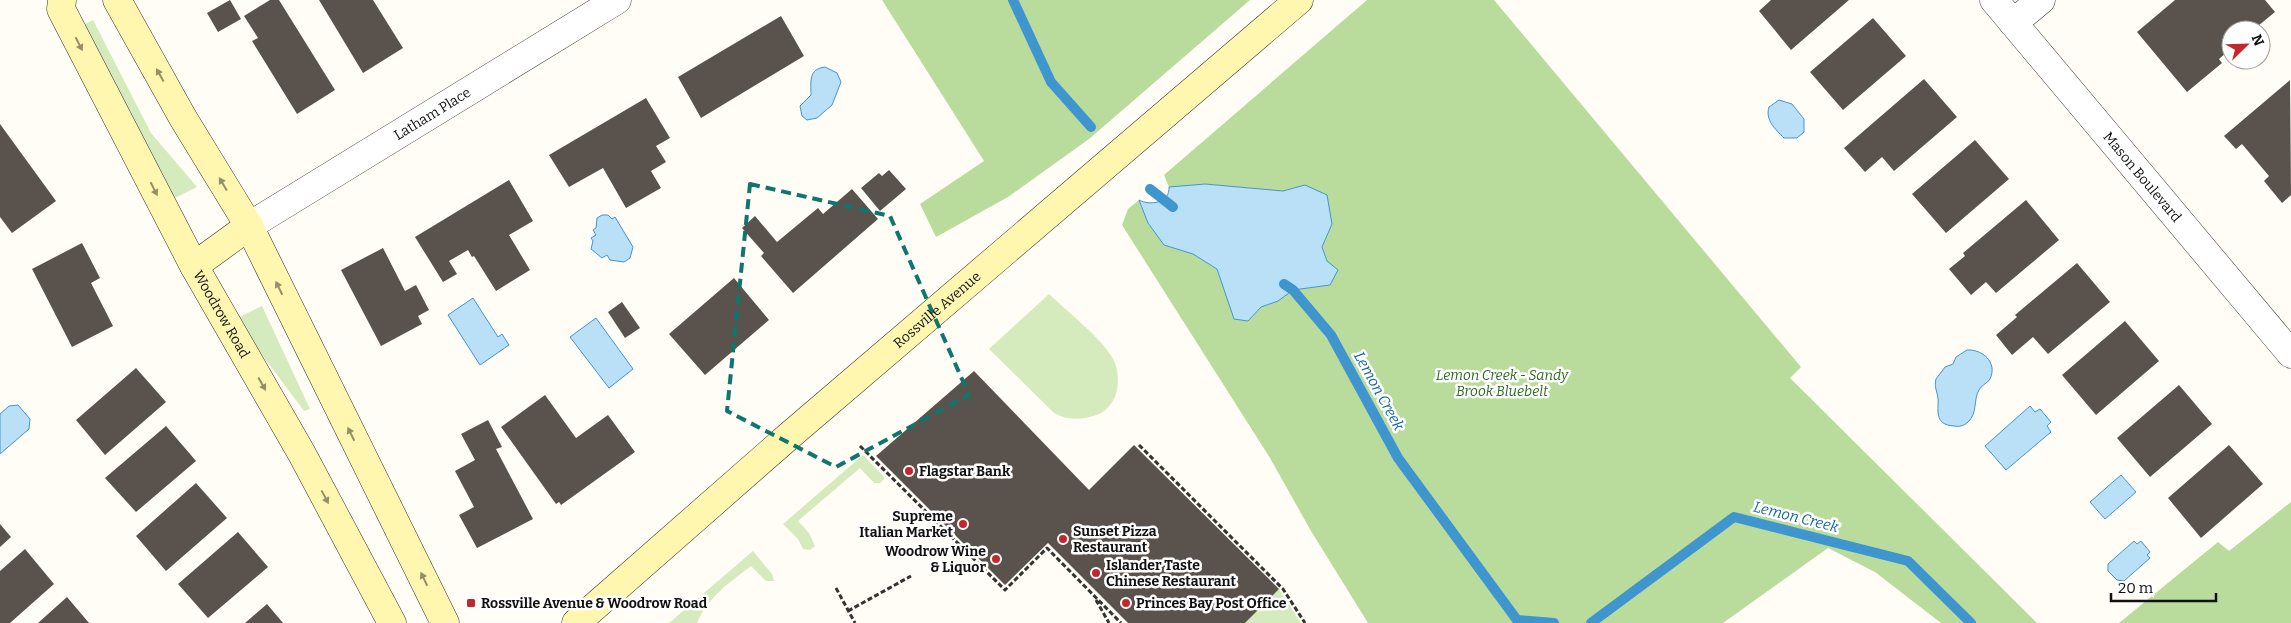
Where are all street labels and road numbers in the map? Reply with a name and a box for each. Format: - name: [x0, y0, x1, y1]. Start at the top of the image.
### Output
- street label: Latham Place: [391, 84, 474, 144]
- street label: Mason Boulevard: [2099, 129, 2185, 226]
- street label: Woodrow Road: [189, 268, 253, 361]
- street label: Rossville Avenue: [890, 268, 984, 352]

